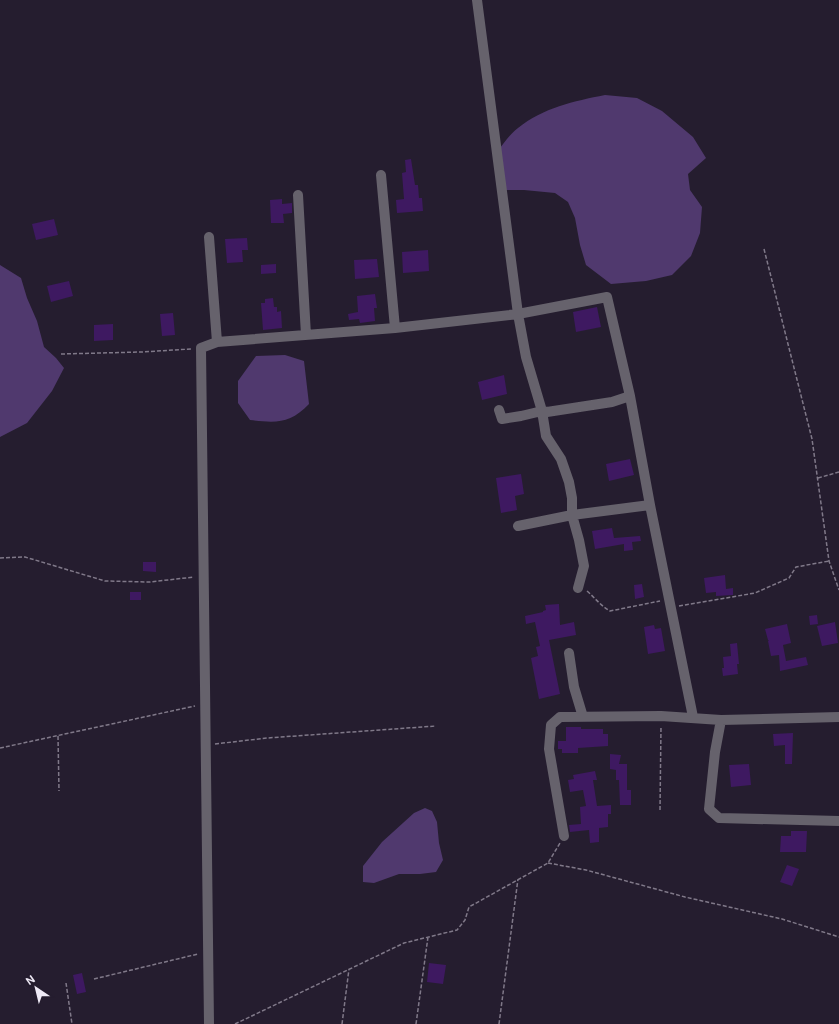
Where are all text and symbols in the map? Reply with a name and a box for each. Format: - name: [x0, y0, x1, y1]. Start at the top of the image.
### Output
- north arrow: [16, 968, 56, 1008]
- text: N: [23, 972, 38, 988]

